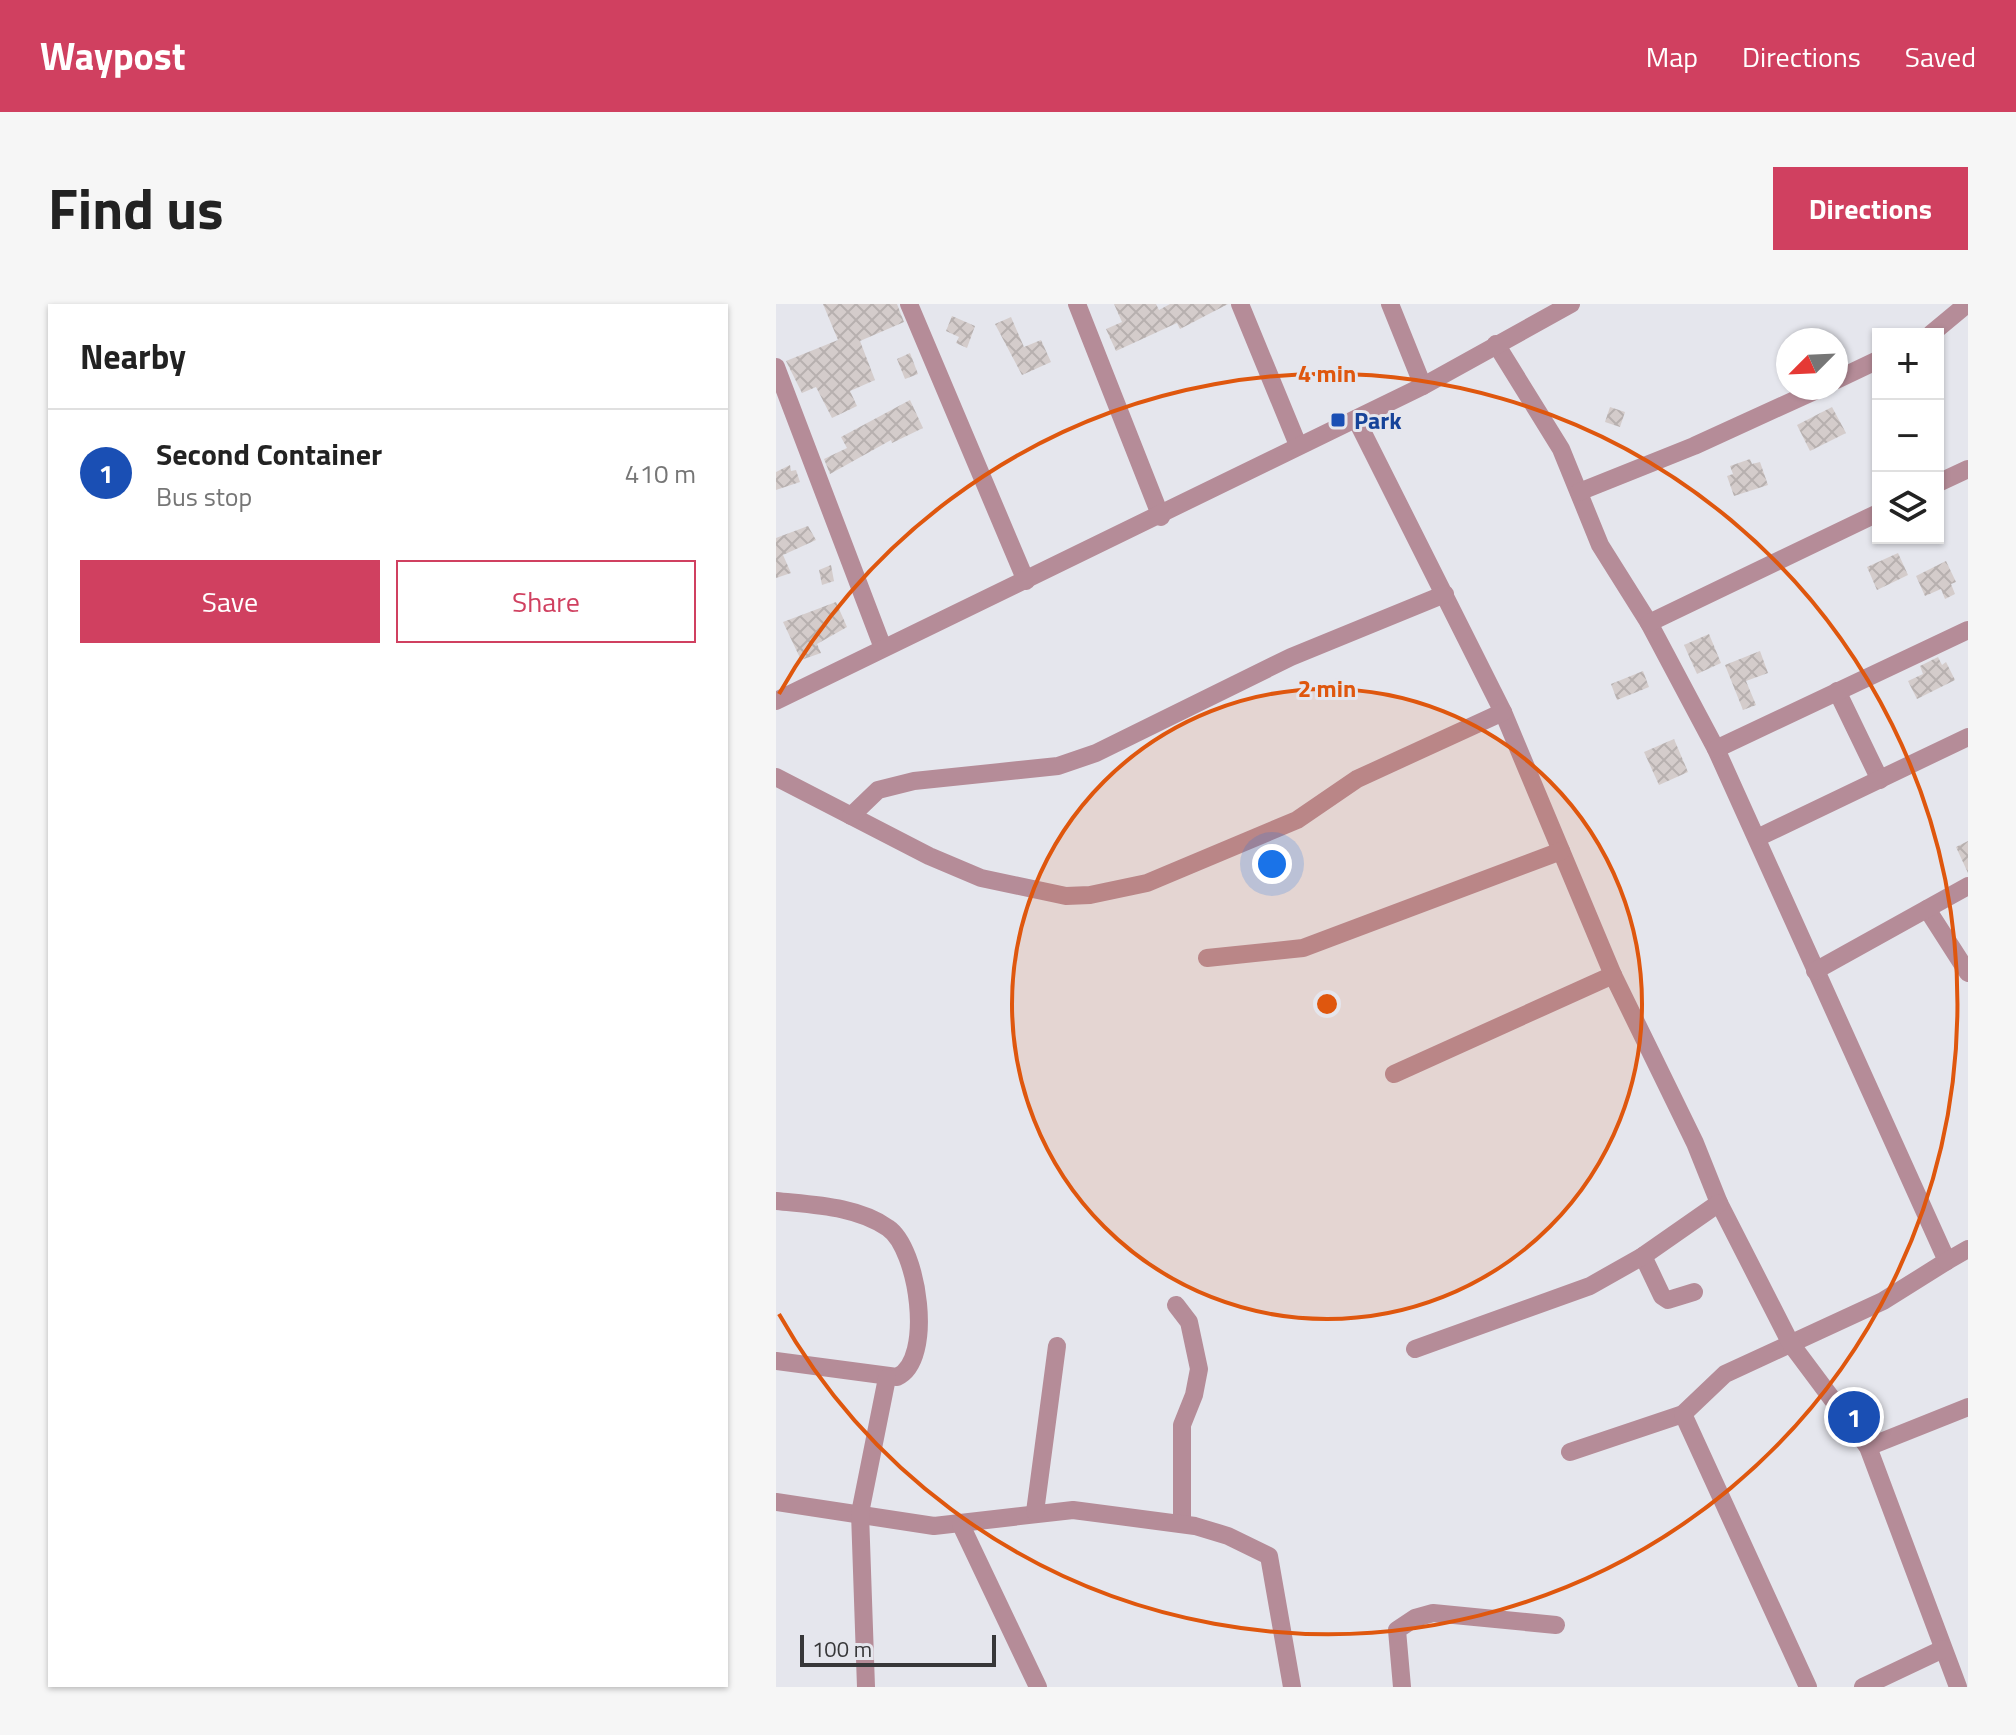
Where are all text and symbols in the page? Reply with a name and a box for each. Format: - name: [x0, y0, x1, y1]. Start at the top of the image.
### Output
- text: Waypost: [40, 27, 186, 85]
- text: Map: [1646, 35, 1698, 78]
- text: Directions: [1742, 35, 1861, 78]
- text: Saved: [1905, 35, 1976, 78]
- text: Find us: [48, 166, 224, 251]
- button: Directions: [1773, 167, 1968, 250]
- north arrow: [1776, 328, 1848, 400]
- map controls: [1872, 328, 1944, 544]
- button: +: [1872, 328, 1944, 400]
- text: Nearby: [80, 330, 186, 382]
- text: 4 min: [1298, 355, 1356, 391]
- button: −: [1872, 400, 1944, 472]
- place label: Park: [1354, 402, 1402, 438]
- marker: Park: [1329, 411, 1347, 429]
- text: Second Container: [156, 431, 382, 477]
- text: 1: [99, 454, 113, 493]
- text: 410 m: [625, 454, 696, 493]
- button: layers: [1872, 472, 1944, 544]
- text: Bus stop: [156, 477, 252, 516]
- button: Save: [80, 560, 380, 643]
- button: Share: [396, 560, 696, 643]
- text: 2 min: [1298, 670, 1356, 706]
- your location: [1252, 844, 1292, 884]
- centre of rings: [1313, 990, 1341, 1018]
- pin: 1: [1828, 1387, 1880, 1447]
- scale bar: [800, 1631, 996, 1667]
- text: 100 m: [812, 1632, 872, 1666]

